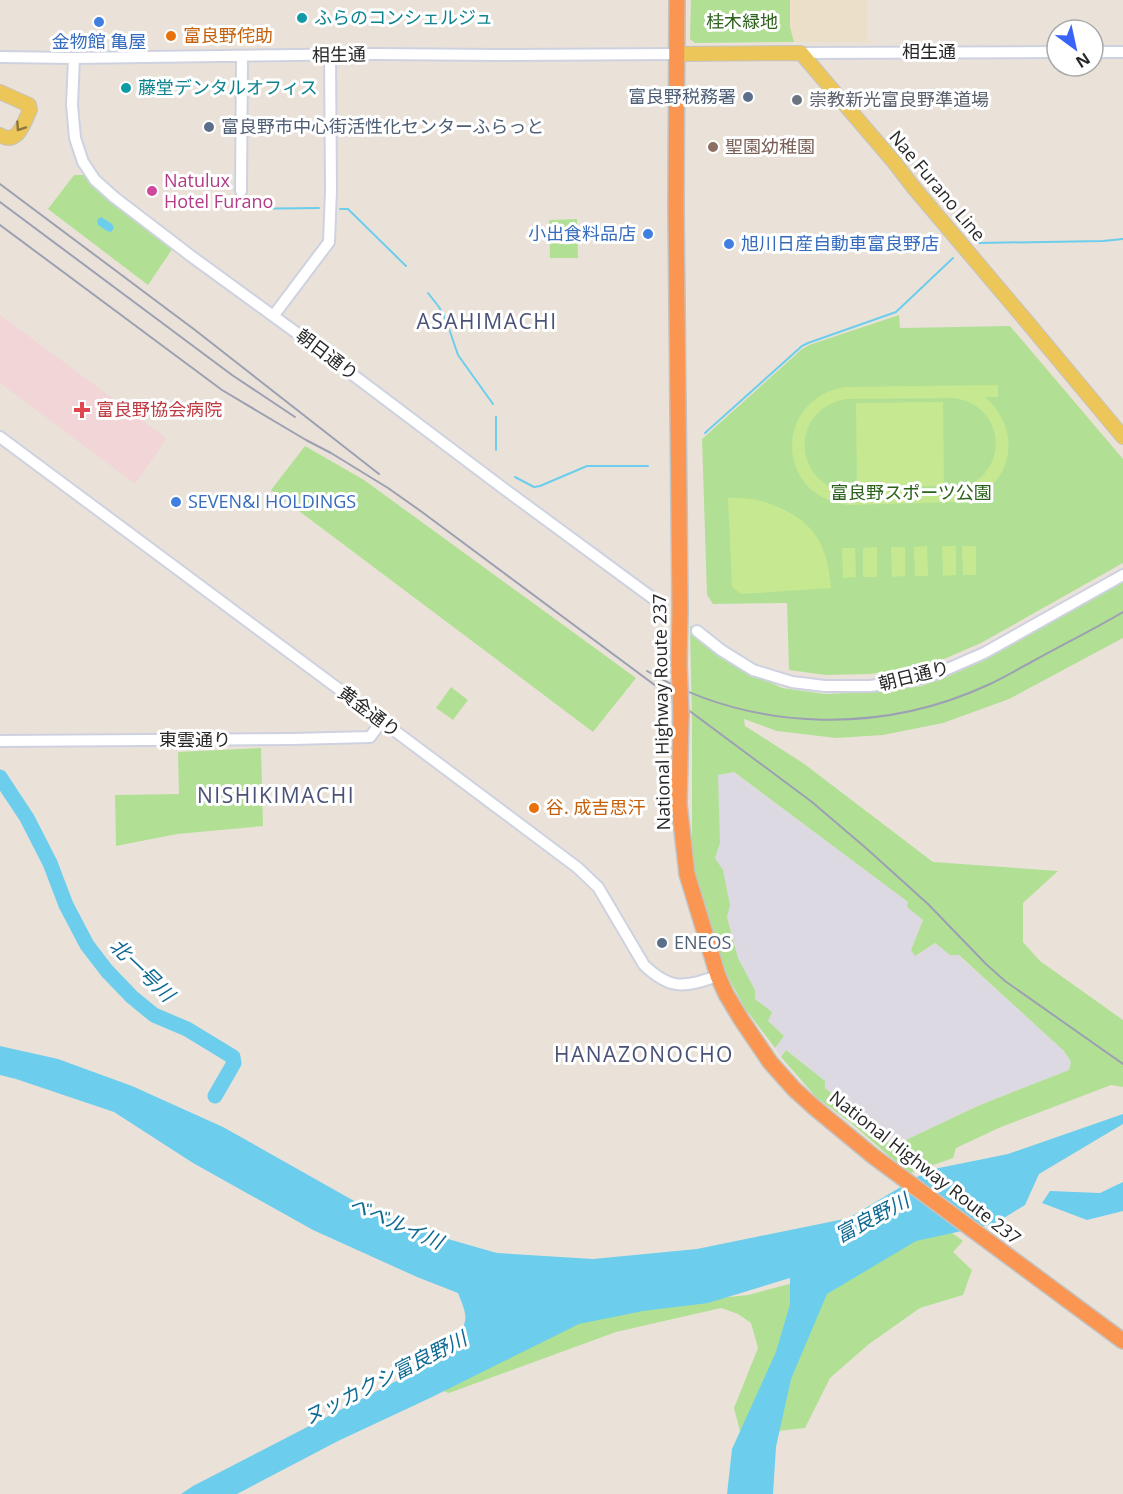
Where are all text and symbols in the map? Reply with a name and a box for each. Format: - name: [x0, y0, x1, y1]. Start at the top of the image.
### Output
- place label: ふらのコンシェルジュ: [314, 5, 493, 29]
- park label: 桂木緑地: [706, 9, 778, 33]
- marker: ふらのコンシェルジュ: [295, 11, 309, 25]
- marker: 金物館 亀屋: [92, 15, 106, 29]
- north arrow: [1045, 18, 1105, 78]
- place label: 富良野侘助: [183, 23, 273, 47]
- place label: 金物館 亀屋: [52, 29, 146, 53]
- marker: 富良野侘助: [164, 29, 178, 43]
- street label: 相生通: [902, 39, 956, 63]
- street label: 相生通: [312, 42, 366, 66]
- text: N: [1072, 48, 1095, 73]
- place label: 藤堂デンタルオフィス: [138, 75, 318, 99]
- marker: 藤堂デンタルオフィス: [119, 81, 133, 95]
- place label: 富良野税務署: [628, 84, 736, 108]
- place label: 崇教新光富良野準道場: [809, 87, 989, 111]
- marker: 富良野税務署: [741, 90, 755, 104]
- marker: 崇教新光富良野準道場: [790, 93, 804, 107]
- place label: 富良野市中心街活性化センターふらっと: [221, 114, 544, 138]
- marker: 富良野市中心街活性化センターふらっと: [202, 120, 216, 134]
- one-way arrow: [16, 121, 27, 132]
- street label: Nae Furano Line: [884, 125, 991, 246]
- place label: 聖園幼稚園: [725, 134, 815, 158]
- marker: 聖園幼稚園: [706, 140, 720, 154]
- place label: Natulux Hotel Furano: [164, 168, 273, 213]
- marker: Natulux Hotel Furano: [145, 184, 159, 198]
- place label: 小出食料品店: [528, 221, 636, 245]
- marker: 小出食料品店: [641, 227, 655, 241]
- place label: 旭川日産自動車富良野店: [741, 231, 939, 255]
- marker: 旭川日産自動車富良野店: [722, 237, 736, 251]
- district label: ASAHIMACHI: [416, 307, 558, 335]
- street label: 朝日通り: [292, 323, 364, 385]
- place label: 富良野協会病院: [96, 397, 222, 421]
- marker: 富良野協会病院: [73, 401, 91, 419]
- park label: 富良野スポーツ公園: [830, 480, 992, 504]
- place label: SEVEN&I HOLDINGS: [188, 489, 356, 513]
- marker: SEVEN&I HOLDINGS: [169, 495, 183, 509]
- street label: National Highway Route 237: [647, 593, 675, 831]
- street label: 朝日通り: [876, 655, 952, 695]
- street label: 黄金通り: [334, 680, 406, 742]
- street label: 東雲通り: [159, 727, 231, 751]
- district label: NISHIKIMACHI: [197, 781, 355, 809]
- place label: 谷. 成吉思汗: [546, 795, 645, 819]
- marker: 谷. 成吉思汗: [527, 801, 541, 815]
- place label: ENEOS: [674, 930, 732, 954]
- water label: 北一号川: [104, 932, 182, 1009]
- marker: ENEOS: [655, 936, 669, 950]
- district label: HANAZONOCHO: [554, 1040, 734, 1068]
- street label: National Highway Route 237: [825, 1085, 1026, 1250]
- water label: 富良野川: [830, 1186, 915, 1248]
- water label: ベベルイ川: [345, 1190, 449, 1256]
- water label: ヌッカクシ富良野川: [298, 1324, 473, 1430]

